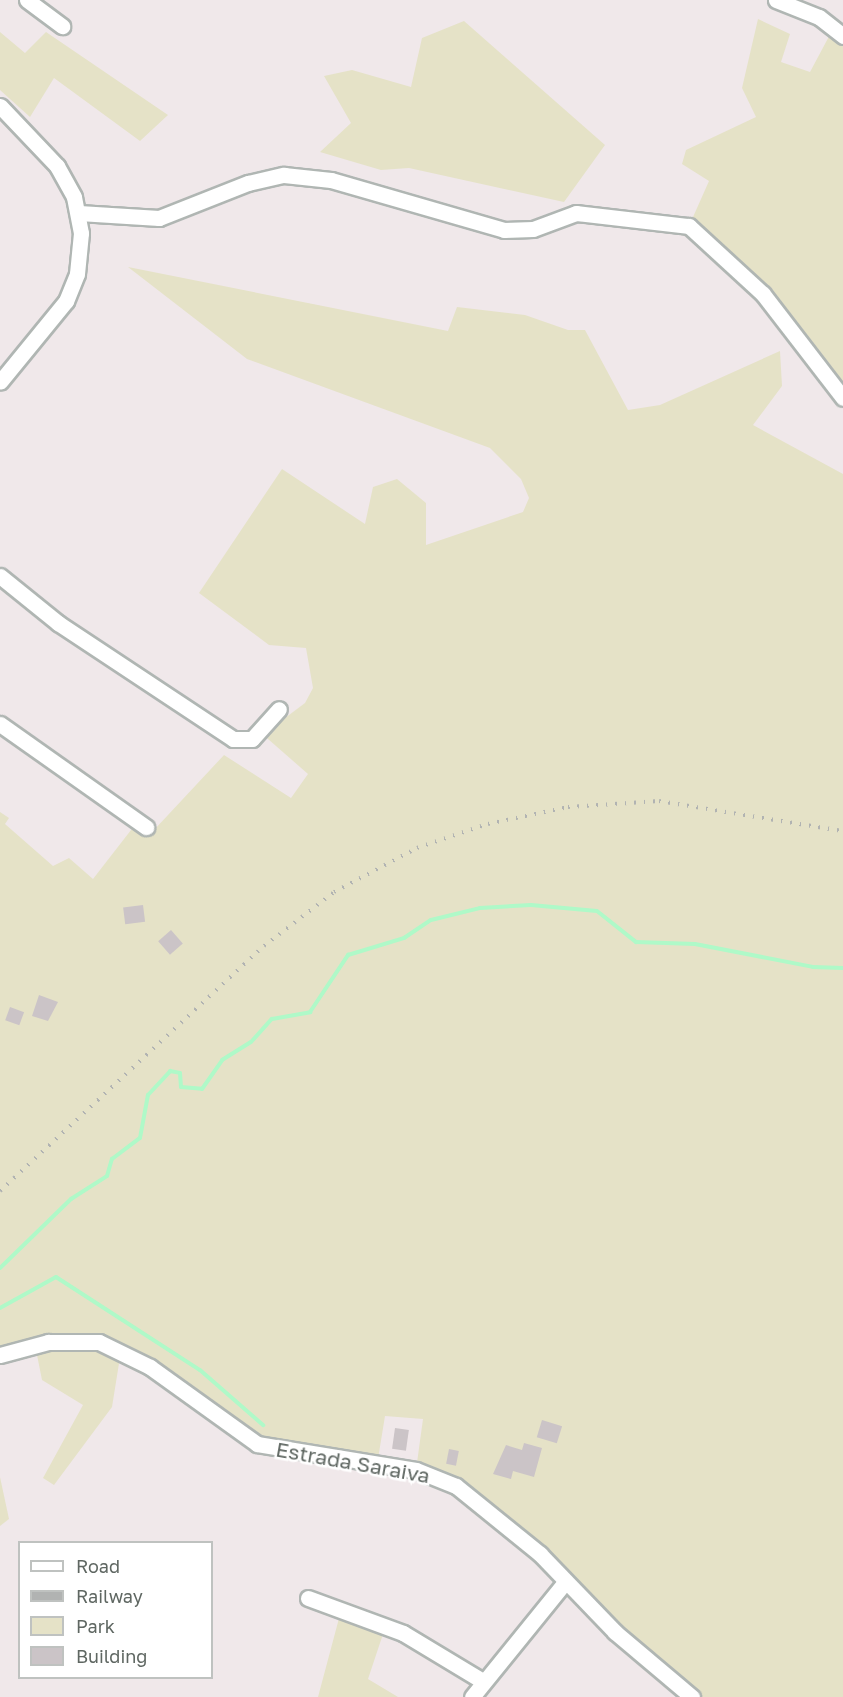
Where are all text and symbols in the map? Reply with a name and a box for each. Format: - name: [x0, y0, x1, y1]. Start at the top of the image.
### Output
- street label: Estrada Saraiva: [274, 1436, 432, 1488]
- legend: [18, 1541, 213, 1679]
- text: Road: [76, 1555, 120, 1577]
- text: Railway: [76, 1585, 143, 1607]
- text: Park: [76, 1615, 115, 1637]
- text: Building: [76, 1645, 147, 1667]

